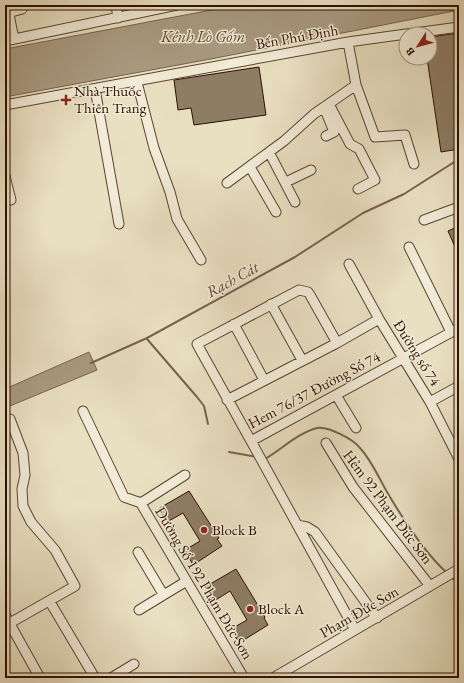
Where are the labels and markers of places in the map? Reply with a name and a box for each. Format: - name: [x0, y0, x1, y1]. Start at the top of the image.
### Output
- place label: Nhà Thuốc Thiên Trang: [74, 81, 147, 117]
- marker: Nhà Thuốc Thiên Trang: [61, 95, 71, 105]
- place label: Block B: [212, 520, 257, 539]
- marker: Block B: [199, 525, 209, 535]
- place label: Block A: [258, 599, 305, 618]
- marker: Block A: [245, 604, 255, 614]

